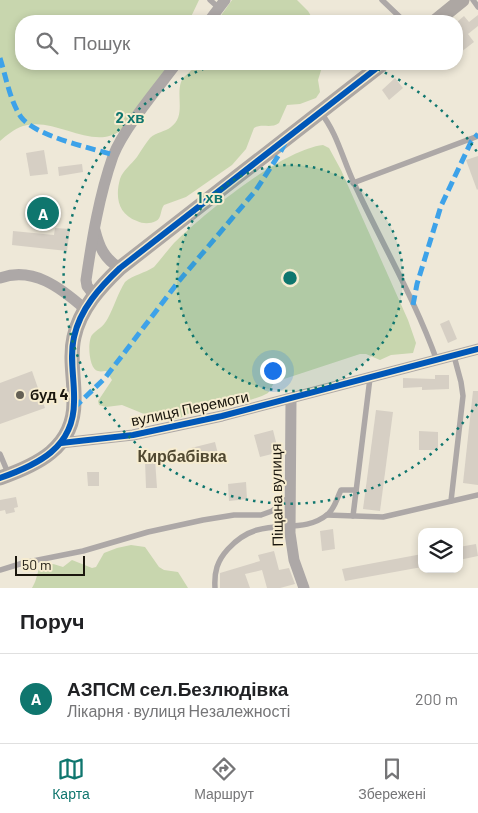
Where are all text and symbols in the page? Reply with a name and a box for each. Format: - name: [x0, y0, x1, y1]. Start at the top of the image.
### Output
- search box: [15, 15, 463, 70]
- icon: search: [33, 29, 61, 57]
- text: Пошук: [73, 31, 130, 54]
- text: 2 хв: [116, 108, 144, 126]
- text: 1 хв: [197, 188, 223, 206]
- pin: A: [27, 194, 59, 232]
- centre of rings: [281, 269, 299, 287]
- your location: [260, 358, 286, 384]
- place label: буд 4: [30, 385, 69, 403]
- street label: вулиця Перемоги: [129, 387, 250, 429]
- marker: буд 4: [14, 389, 26, 401]
- street label: Піщана вулиця: [266, 443, 286, 547]
- district label: Кирбабівка: [137, 446, 227, 465]
- map controls: [418, 528, 463, 573]
- button: layers: [418, 528, 463, 573]
- scale bar: [15, 553, 85, 576]
- text: 50 m: [22, 556, 51, 573]
- text: Поруч: [20, 608, 84, 633]
- text: АЗПСМ сел.Безлюдівка: [67, 677, 288, 700]
- text: A: [31, 689, 41, 708]
- text: 200 m: [415, 689, 458, 708]
- text: Лікарня · вулиця Незалежності: [67, 701, 290, 720]
- tab: Карта: [52, 755, 90, 802]
- tab: Маршрут: [194, 755, 254, 802]
- tab: Збережені: [358, 755, 426, 802]

